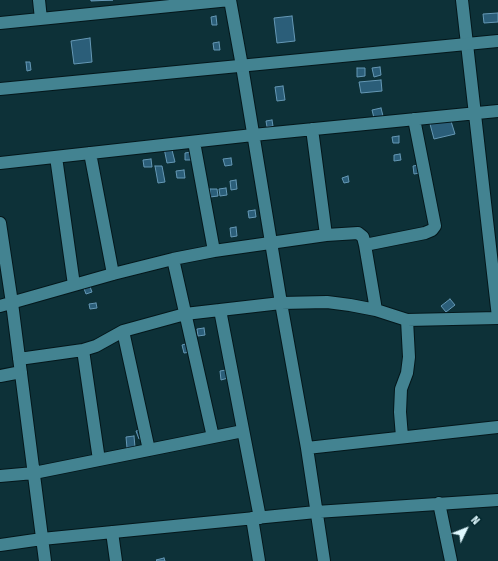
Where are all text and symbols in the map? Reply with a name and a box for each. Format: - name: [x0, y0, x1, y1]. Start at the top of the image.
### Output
- north arrow: [446, 509, 486, 549]
- text: N: [468, 514, 482, 527]

